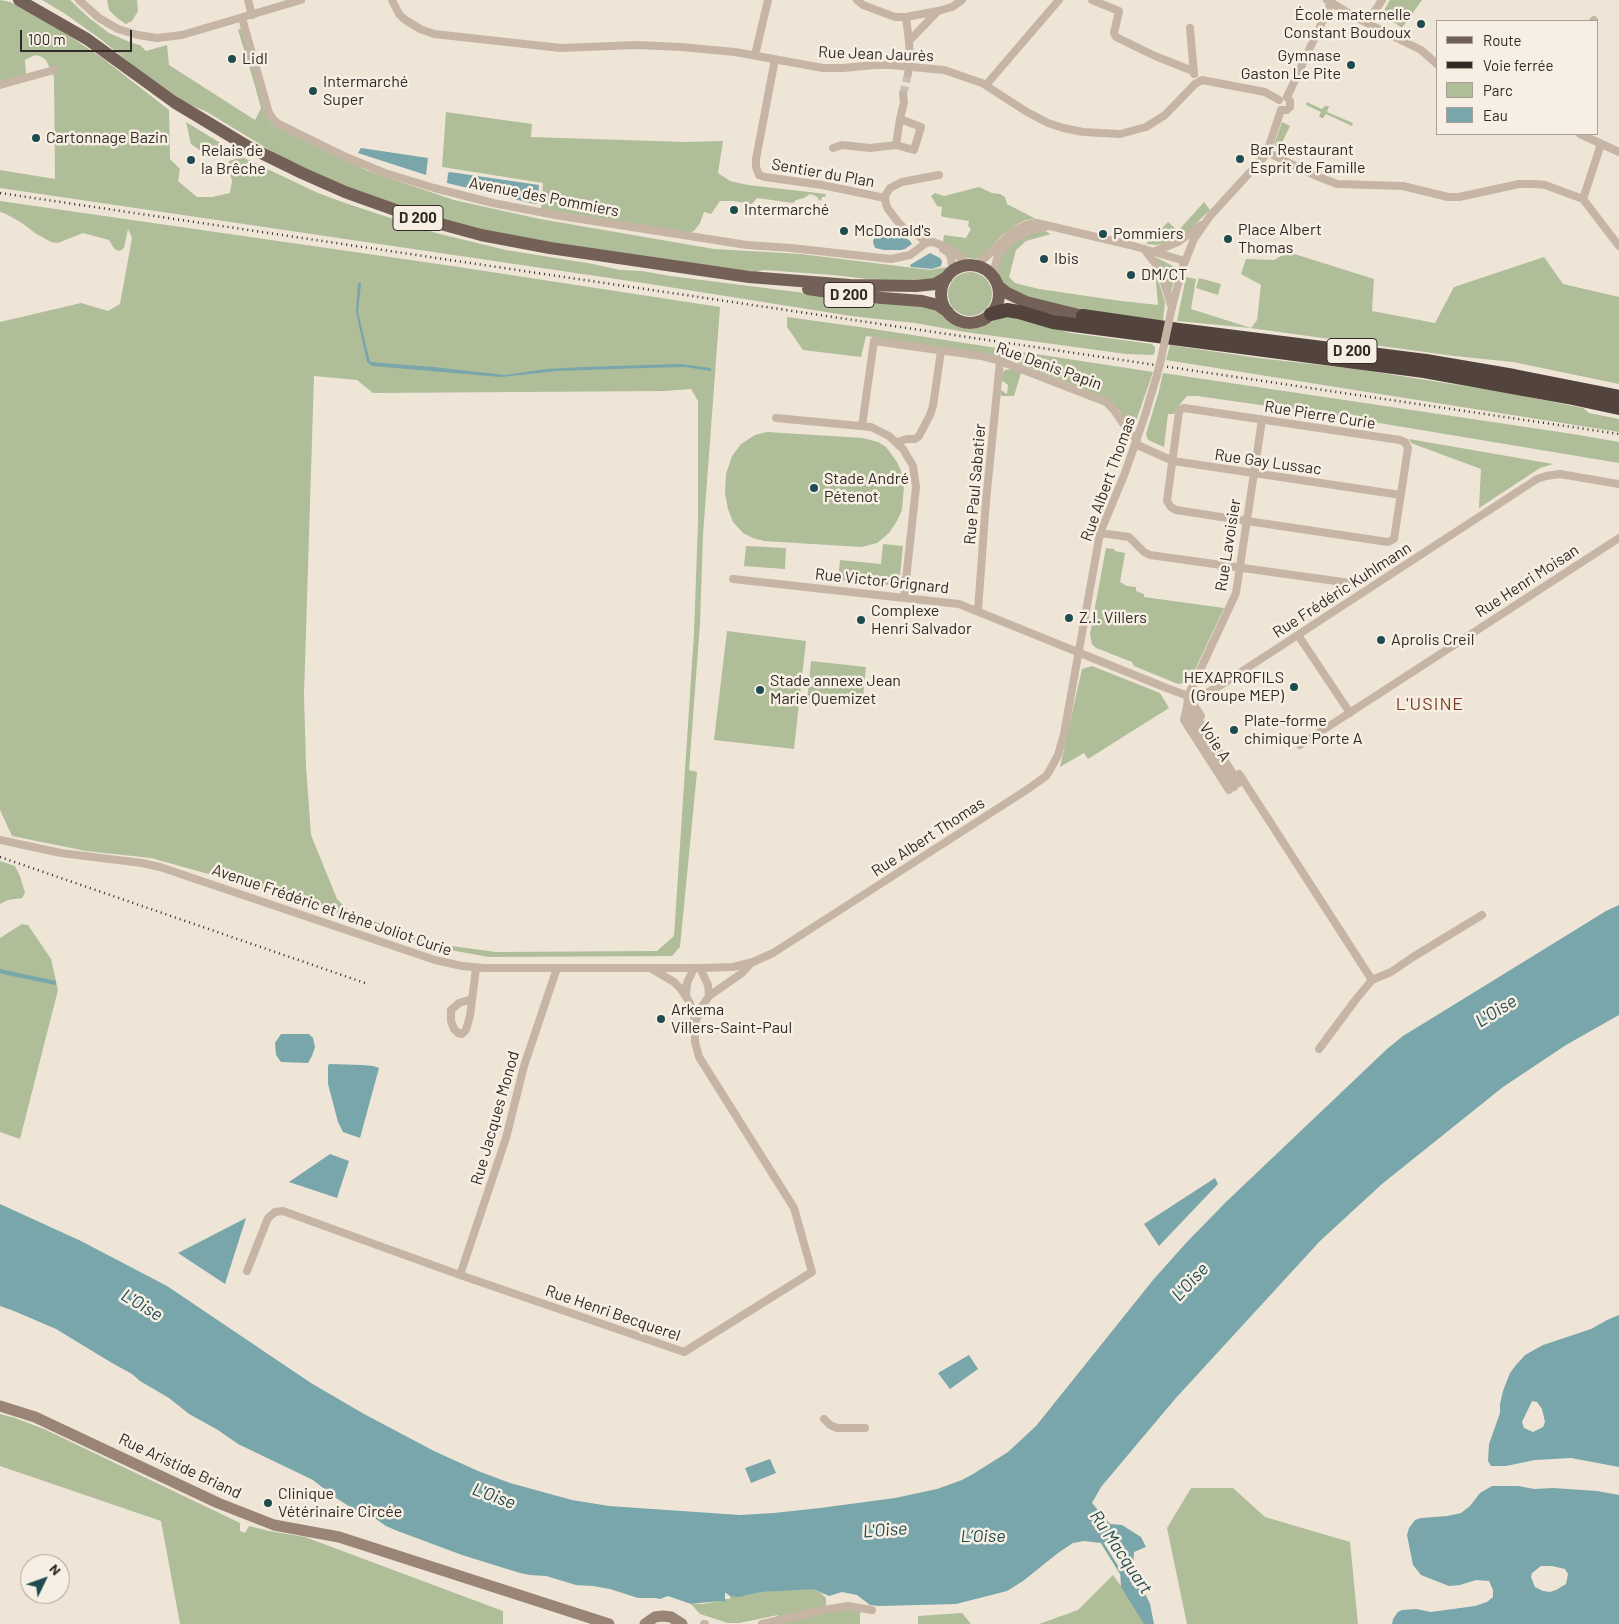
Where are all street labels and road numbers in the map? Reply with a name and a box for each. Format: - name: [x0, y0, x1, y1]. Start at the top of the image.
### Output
- street label: Rue Jean Jaurès: [818, 42, 934, 66]
- street label: Sentier du Plan: [770, 154, 876, 192]
- street label: Avenue des Pommiers: [467, 173, 621, 221]
- road number: D 200: [393, 206, 443, 230]
- road number: D 200: [824, 282, 874, 308]
- street label: Rue Denis Papin: [993, 338, 1105, 394]
- road number: D 200: [1327, 338, 1377, 364]
- street label: Rue Pierre Curie: [1263, 397, 1377, 433]
- street label: Rue Albert Thomas: [1077, 414, 1139, 544]
- street label: Rue Paul Sabatier: [960, 423, 990, 545]
- street label: Rue Gay Lussac: [1213, 445, 1323, 479]
- street label: Rue Lavoisier: [1211, 497, 1245, 593]
- street label: Rue Frédéric Kuhlmann: [1269, 538, 1415, 642]
- street label: Rue Henri Moisan: [1472, 540, 1582, 622]
- street label: Rue Victor Grignard: [814, 564, 950, 598]
- street label: Voie A: [1195, 719, 1235, 765]
- street label: Rue Albert Thomas: [868, 793, 988, 881]
- street label: Avenue Frédéric et Irène Joliot Curie: [210, 860, 454, 960]
- street label: Rue Jacques Monod: [467, 1049, 523, 1187]
- street label: Rue Henri Becquerel: [543, 1281, 683, 1345]
- street label: Rue Aristide Briand: [116, 1429, 244, 1503]

